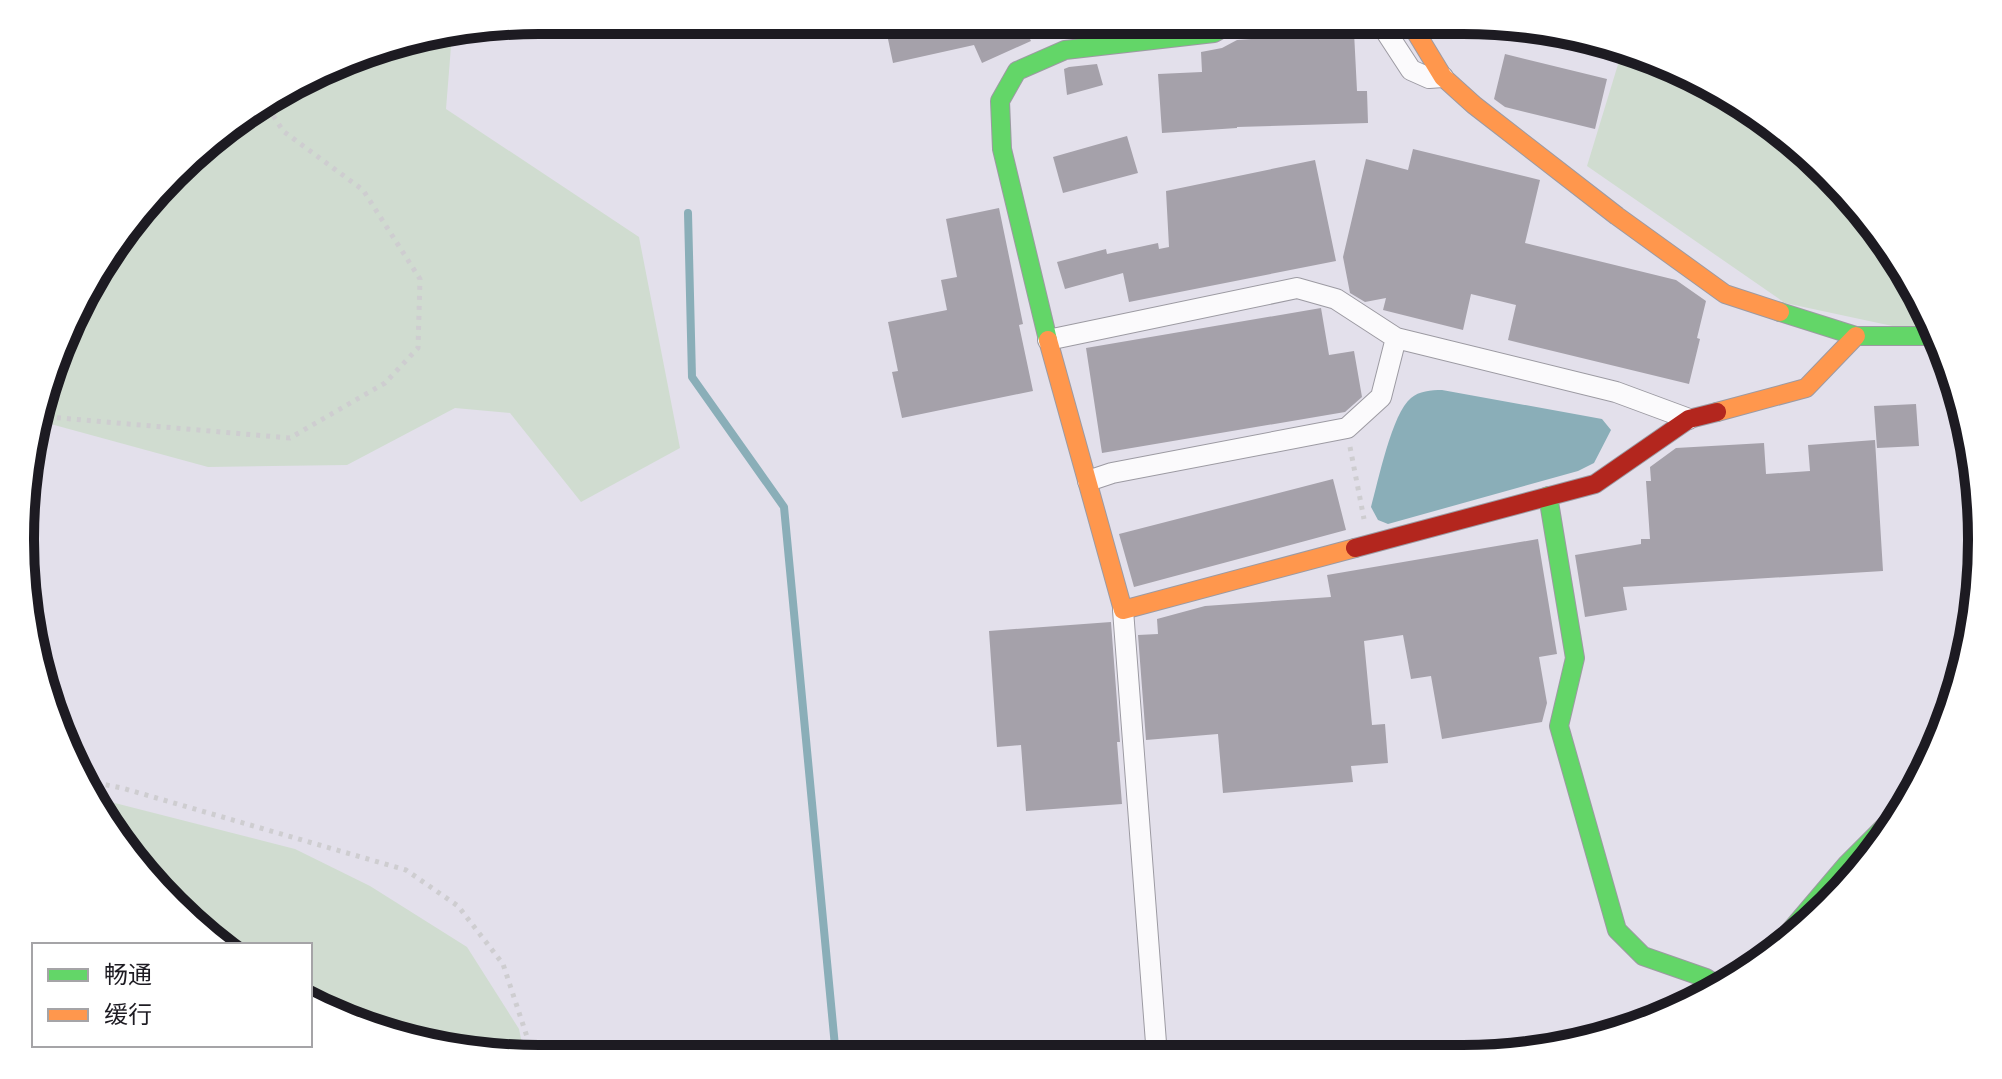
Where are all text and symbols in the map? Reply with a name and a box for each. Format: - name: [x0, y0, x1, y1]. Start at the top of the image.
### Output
- legend: [32, 943, 312, 1047]
- text: 畅通: [104, 961, 152, 989]
- text: 缓行: [104, 1001, 152, 1029]

